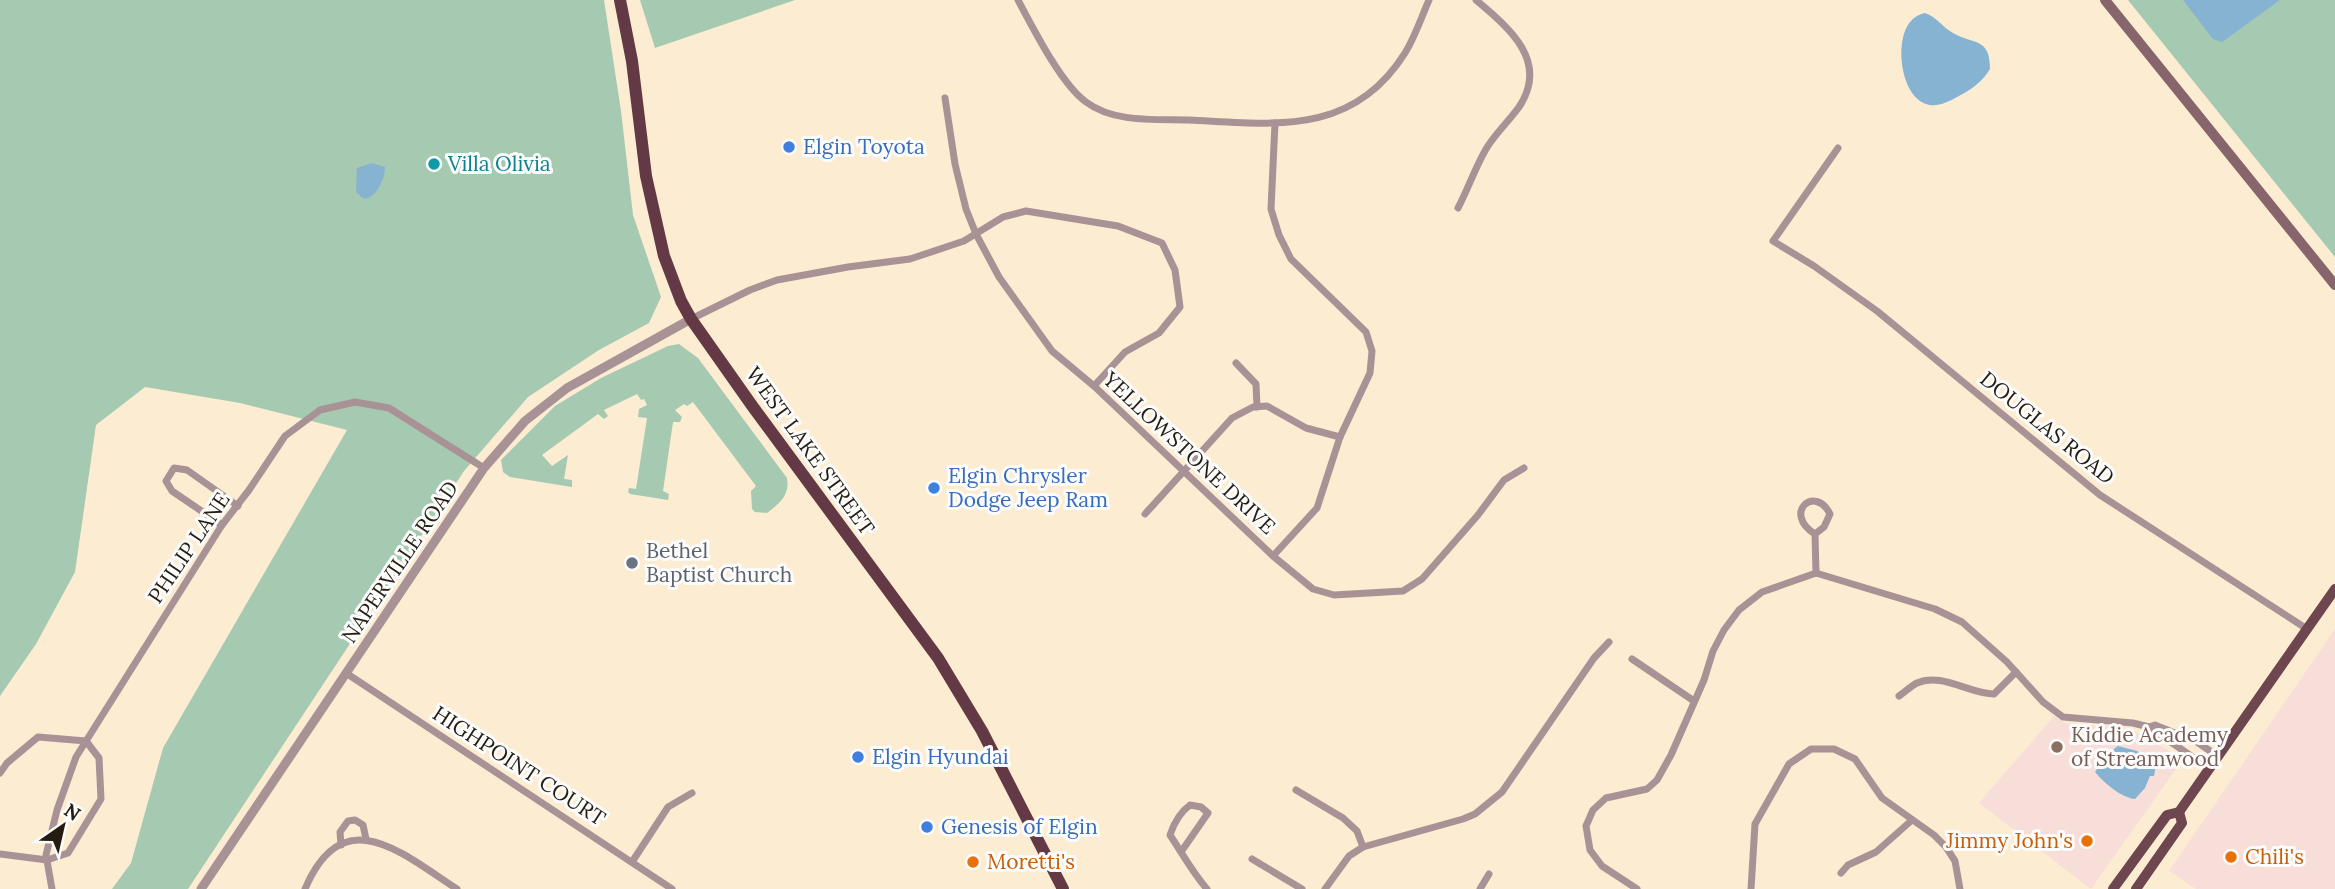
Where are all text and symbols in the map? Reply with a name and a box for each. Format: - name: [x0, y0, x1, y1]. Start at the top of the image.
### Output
- place label: Elgin Toyota: [803, 133, 925, 160]
- marker: Elgin Toyota: [781, 139, 797, 155]
- place label: Villa Olivia: [447, 150, 551, 177]
- marker: Villa Olivia: [426, 156, 442, 172]
- street label: WEST LAKE STREET: [740, 361, 881, 540]
- street label: YELLOWSTONE DRIVE: [1097, 365, 1281, 540]
- street label: DOUGLAS ROAD: [1975, 365, 2120, 490]
- place label: Elgin Chrysler Dodge Jeep Ram: [948, 462, 1108, 513]
- street label: NAPERVILLE ROAD: [335, 475, 464, 648]
- marker: Elgin Chrysler Dodge Jeep Ram: [926, 480, 942, 496]
- street label: PHILIP LANE: [142, 487, 236, 608]
- place label: Bethel Baptist Church: [646, 537, 792, 588]
- marker: Bethel Baptist Church: [624, 555, 640, 571]
- street label: HIGHPOINT COURT: [428, 700, 611, 831]
- place label: Kiddie Academy of Streamwood: [2071, 721, 2228, 772]
- marker: Kiddie Academy of Streamwood: [2049, 739, 2065, 755]
- place label: Elgin Hyundai: [872, 743, 1009, 770]
- marker: Elgin Hyundai: [850, 749, 866, 765]
- north arrow: [28, 791, 98, 861]
- text: N: [60, 798, 86, 826]
- place label: Genesis of Elgin: [941, 813, 1098, 840]
- marker: Genesis of Elgin: [919, 819, 935, 835]
- place label: Jimmy John's: [1945, 827, 2073, 854]
- marker: Jimmy John's: [2079, 833, 2095, 849]
- place label: Chili's: [2245, 843, 2304, 870]
- place label: Moretti's: [987, 848, 1075, 875]
- marker: Chili's: [2223, 849, 2239, 865]
- marker: Moretti's: [965, 854, 981, 870]

